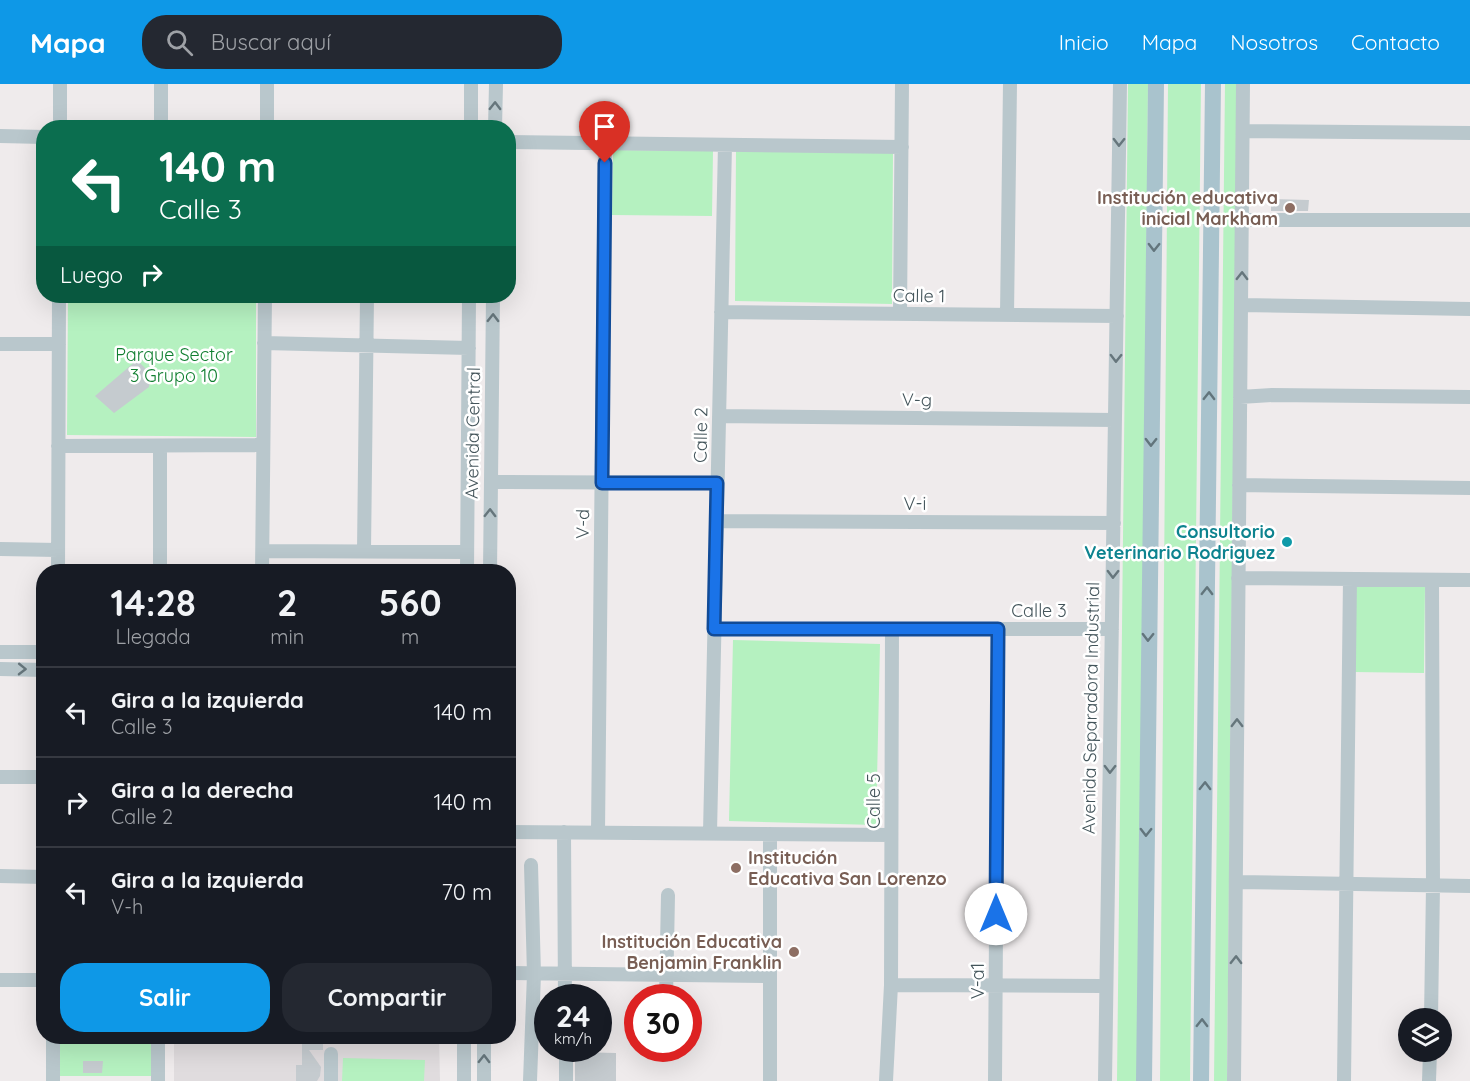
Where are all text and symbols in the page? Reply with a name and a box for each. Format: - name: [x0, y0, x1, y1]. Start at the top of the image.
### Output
- search box: [142, 15, 562, 69]
- text: Mapa: [30, 25, 106, 60]
- icon: search: [163, 26, 196, 59]
- text: Buscar aquí: [211, 28, 331, 56]
- text: Inicio: [1059, 29, 1109, 55]
- text: Mapa: [1142, 29, 1197, 55]
- text: Nosotros: [1230, 29, 1318, 55]
- text: Contacto: [1351, 29, 1440, 55]
- one-way arrow: [489, 101, 502, 110]
- pin: [579, 101, 630, 163]
- icon: arrive: [588, 110, 621, 143]
- one-way arrow: [1113, 138, 1125, 147]
- text: 140 m: [159, 140, 276, 193]
- icon: left: [60, 144, 138, 222]
- place label: Institución educativa inicial Markham: [1097, 186, 1278, 230]
- text: Calle 3: [159, 192, 242, 226]
- marker: Institución educativa inicial Markham: [1283, 201, 1297, 215]
- one-way arrow: [1148, 243, 1160, 252]
- icon: right: [135, 258, 168, 291]
- text: Luego: [60, 261, 123, 289]
- one-way arrow: [1235, 271, 1248, 280]
- street label: Calle 1: [893, 284, 945, 307]
- one-way arrow: [487, 314, 499, 323]
- park label: Parque Sector 3 Grupo 10: [115, 343, 233, 387]
- one-way arrow: [1110, 354, 1122, 363]
- street label: Avenida Central: [460, 367, 485, 499]
- street label: V-g: [902, 388, 932, 411]
- one-way arrow: [1203, 391, 1216, 400]
- street label: Calle 2: [689, 407, 712, 463]
- one-way arrow: [1145, 438, 1157, 447]
- street label: V-i: [904, 492, 926, 515]
- one-way arrow: [484, 509, 497, 518]
- street label: V-d: [571, 509, 594, 539]
- place label: Consultorio Veterinario Rodriguez: [1084, 520, 1275, 564]
- marker: Consultorio Veterinario Rodriguez: [1280, 535, 1294, 549]
- one-way arrow: [1107, 570, 1119, 579]
- text: 14:28: [110, 580, 196, 625]
- text: 2: [277, 580, 297, 625]
- text: 560: [379, 580, 442, 625]
- street label: Avenida Separadora Industrial: [1077, 582, 1104, 834]
- one-way arrow: [1201, 586, 1213, 595]
- street label: Calle 3: [1011, 599, 1067, 622]
- text: Llegada: [116, 624, 191, 649]
- text: min: [270, 624, 304, 649]
- text: m: [401, 624, 419, 649]
- one-way arrow: [1142, 633, 1154, 642]
- one-way arrow: [17, 663, 26, 676]
- text: Gira a la izquierda: [111, 686, 304, 714]
- icon: left: [60, 696, 93, 729]
- text: 140 m: [433, 698, 492, 726]
- text: Calle 3: [111, 714, 172, 739]
- one-way arrow: [1231, 718, 1243, 727]
- one-way arrow: [1104, 765, 1116, 774]
- street label: Calle 5: [862, 773, 885, 829]
- text: Gira a la derecha: [111, 776, 294, 804]
- one-way arrow: [1199, 781, 1211, 790]
- icon: right: [60, 786, 93, 819]
- text: 140 m: [433, 788, 492, 816]
- text: Calle 2: [111, 804, 173, 829]
- one-way arrow: [1139, 828, 1152, 837]
- place label: Institución Educativa San Lorenzo: [748, 846, 947, 890]
- marker: Institución Educativa San Lorenzo: [729, 861, 743, 875]
- text: Gira a la izquierda: [111, 866, 304, 894]
- icon: left: [60, 876, 93, 909]
- text: 70 m: [442, 878, 492, 906]
- position arrow: [964, 882, 1028, 946]
- text: V-h: [111, 894, 143, 919]
- place label: Institución Educativa Benjamin Franklin: [601, 930, 782, 974]
- marker: Institución Educativa Benjamin Franklin: [787, 945, 801, 959]
- one-way arrow: [1230, 955, 1242, 964]
- button: Salir: [60, 963, 270, 1032]
- button: Compartir: [282, 963, 492, 1032]
- street label: V-a1: [966, 963, 989, 999]
- speed limit sign: 30: [624, 984, 702, 1062]
- text: 24: [556, 997, 590, 1035]
- map controls: [1398, 1008, 1452, 1062]
- button: layers: [1398, 1008, 1452, 1062]
- one-way arrow: [1196, 1018, 1208, 1027]
- text: km/h: [554, 1029, 592, 1048]
- one-way arrow: [478, 1054, 490, 1063]

